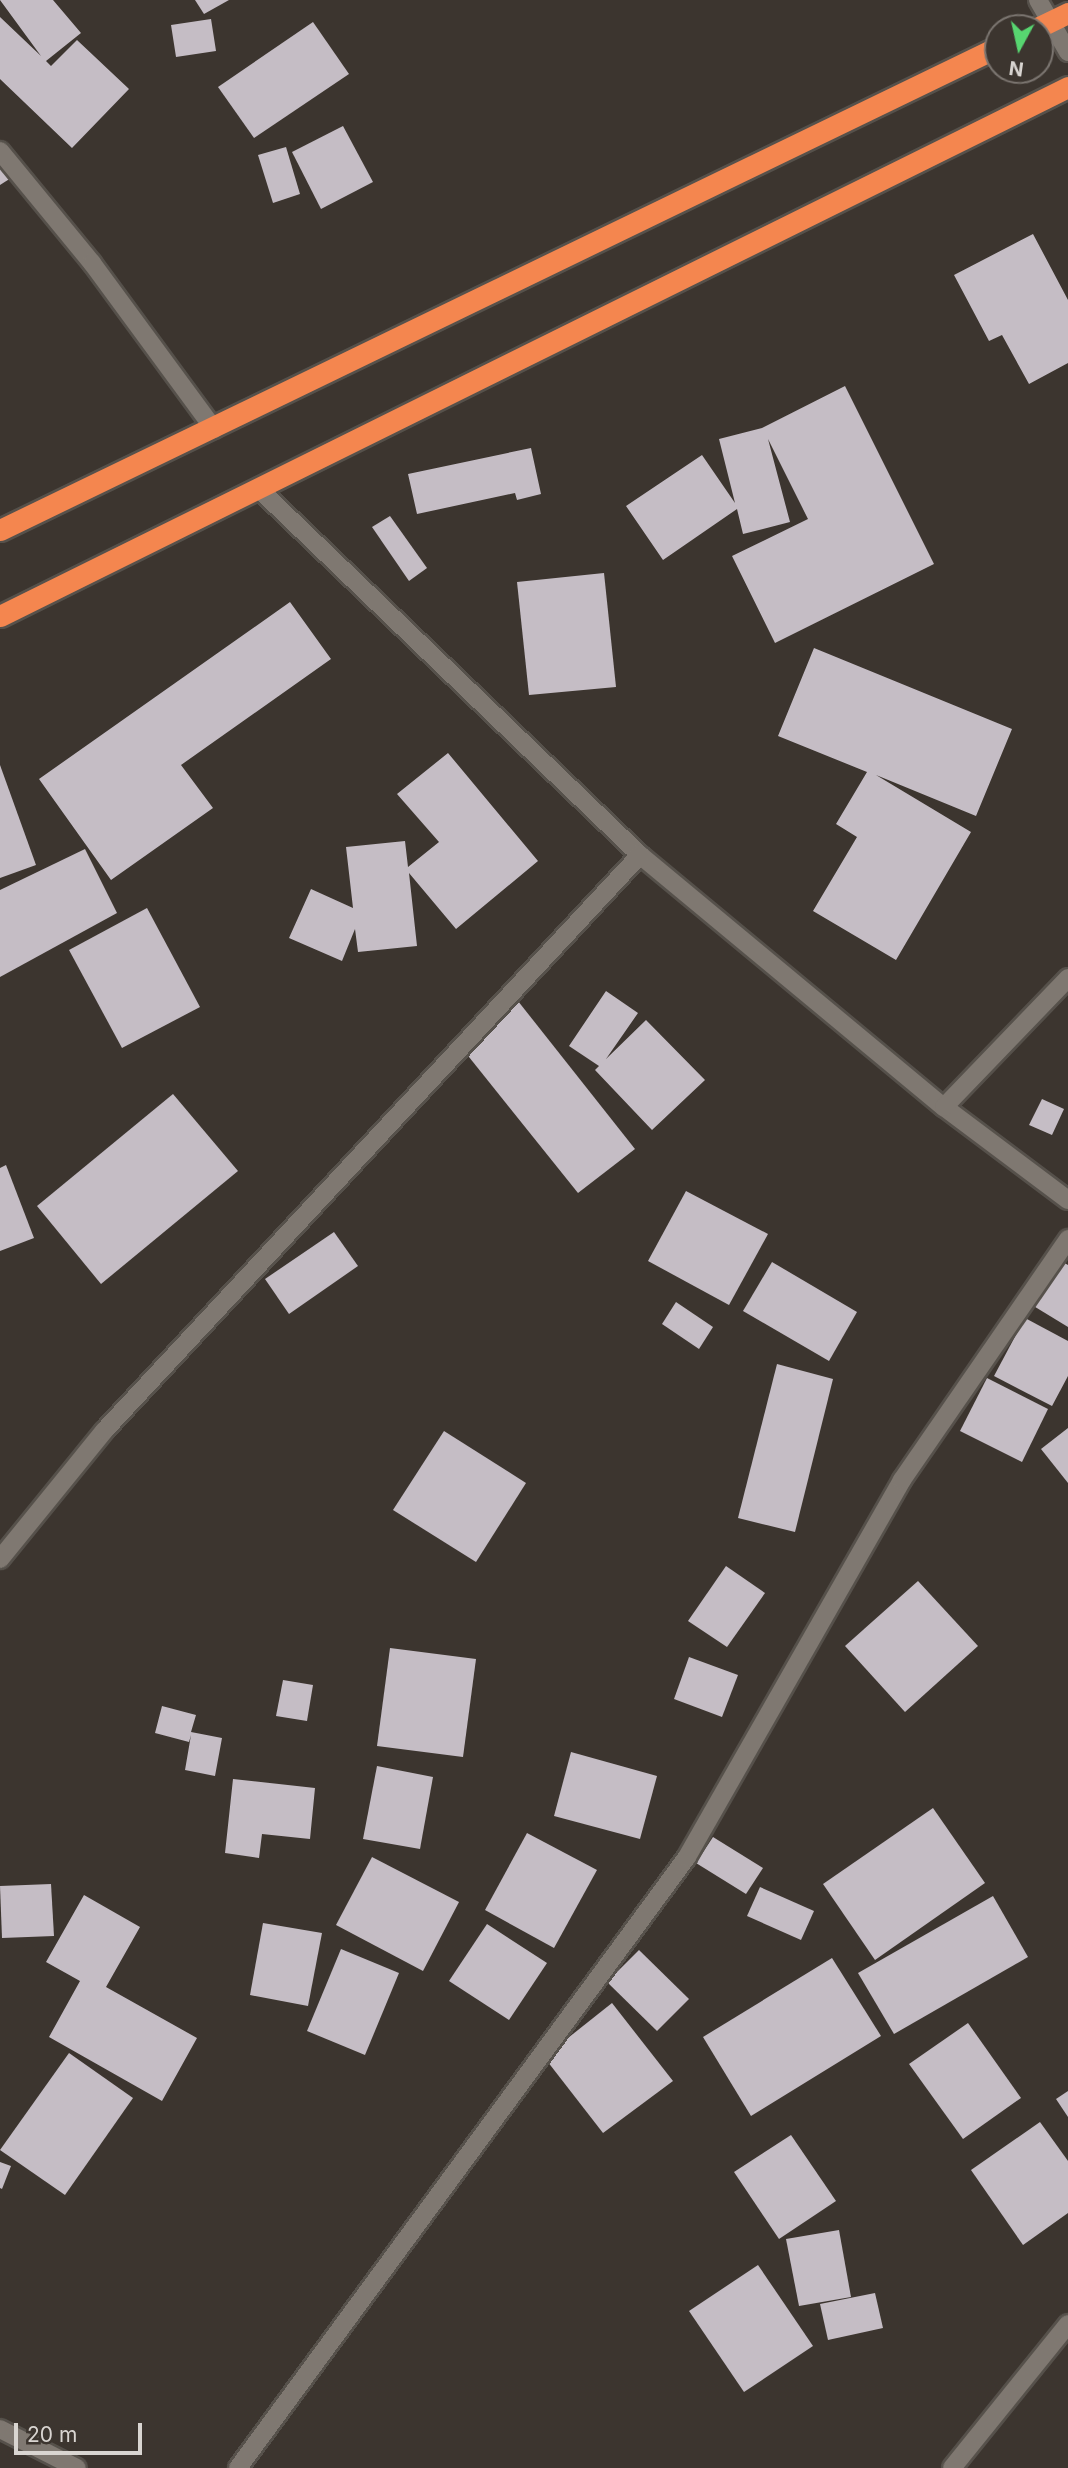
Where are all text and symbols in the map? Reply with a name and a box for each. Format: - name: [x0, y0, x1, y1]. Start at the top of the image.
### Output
- north arrow: [984, 14, 1054, 84]
- text: N: [1008, 56, 1025, 81]
- scale bar: [18, 2408, 145, 2452]
- text: 20 m: [27, 2422, 77, 2447]

